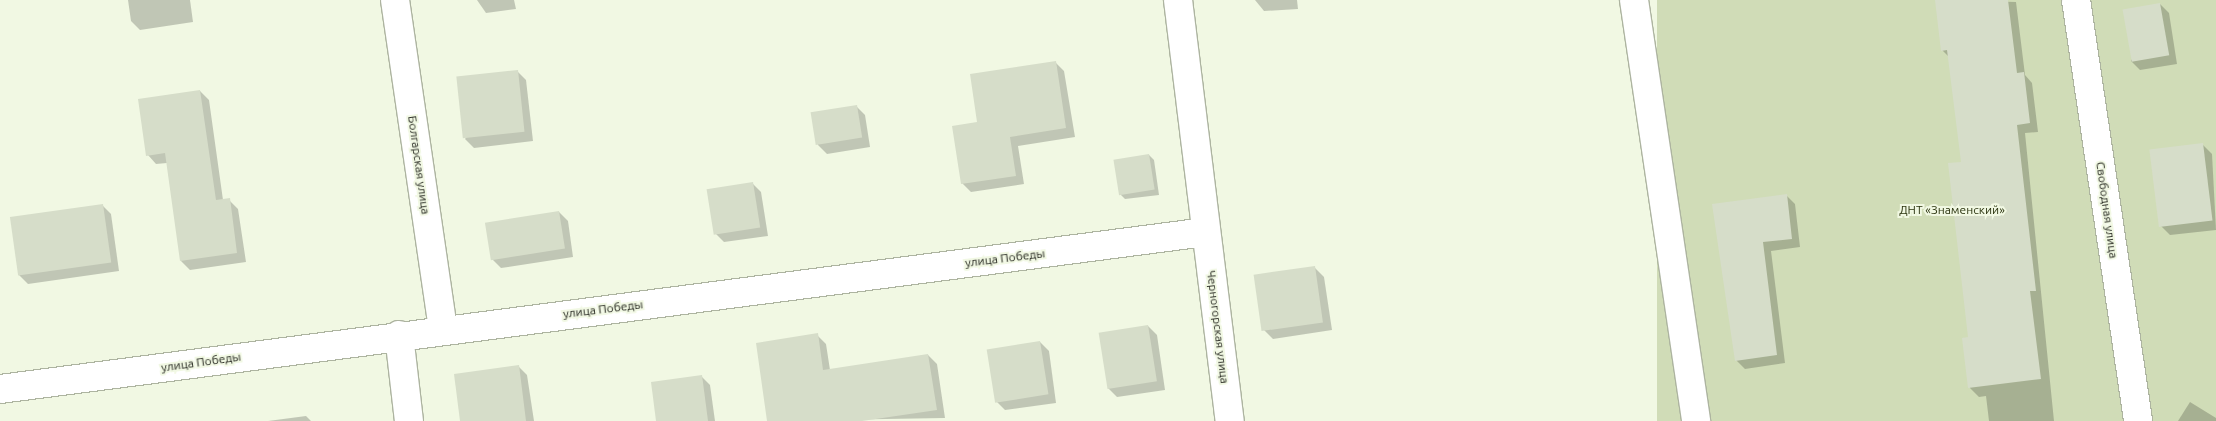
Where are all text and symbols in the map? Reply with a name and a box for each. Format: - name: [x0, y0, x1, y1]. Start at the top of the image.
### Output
- street label: Болгарская улица: [405, 115, 433, 215]
- street label: Свободная улица: [2093, 161, 2121, 259]
- park label: ДНТ «Знаменский»: [1899, 203, 2005, 217]
- street label: улица Победы: [964, 246, 1046, 270]
- street label: Черногорская улица: [1204, 270, 1232, 384]
- street label: улица Победы: [562, 297, 644, 321]
- street label: улица Победы: [160, 349, 242, 375]

